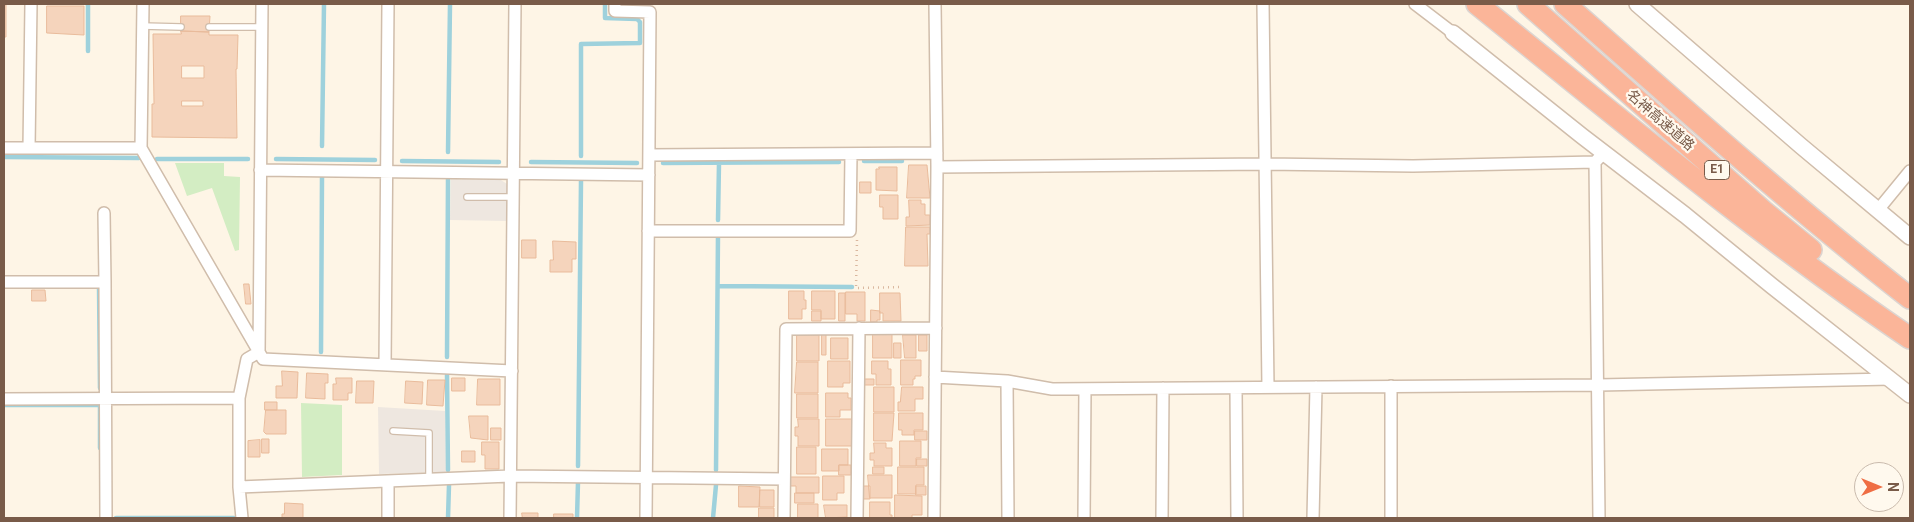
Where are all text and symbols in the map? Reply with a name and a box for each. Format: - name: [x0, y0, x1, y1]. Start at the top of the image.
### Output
- street label: 名神高速道路: [1623, 87, 1697, 155]
- road number: E1: [1704, 160, 1730, 180]
- north arrow: [1854, 462, 1904, 512]
- text: N: [1885, 482, 1901, 492]

